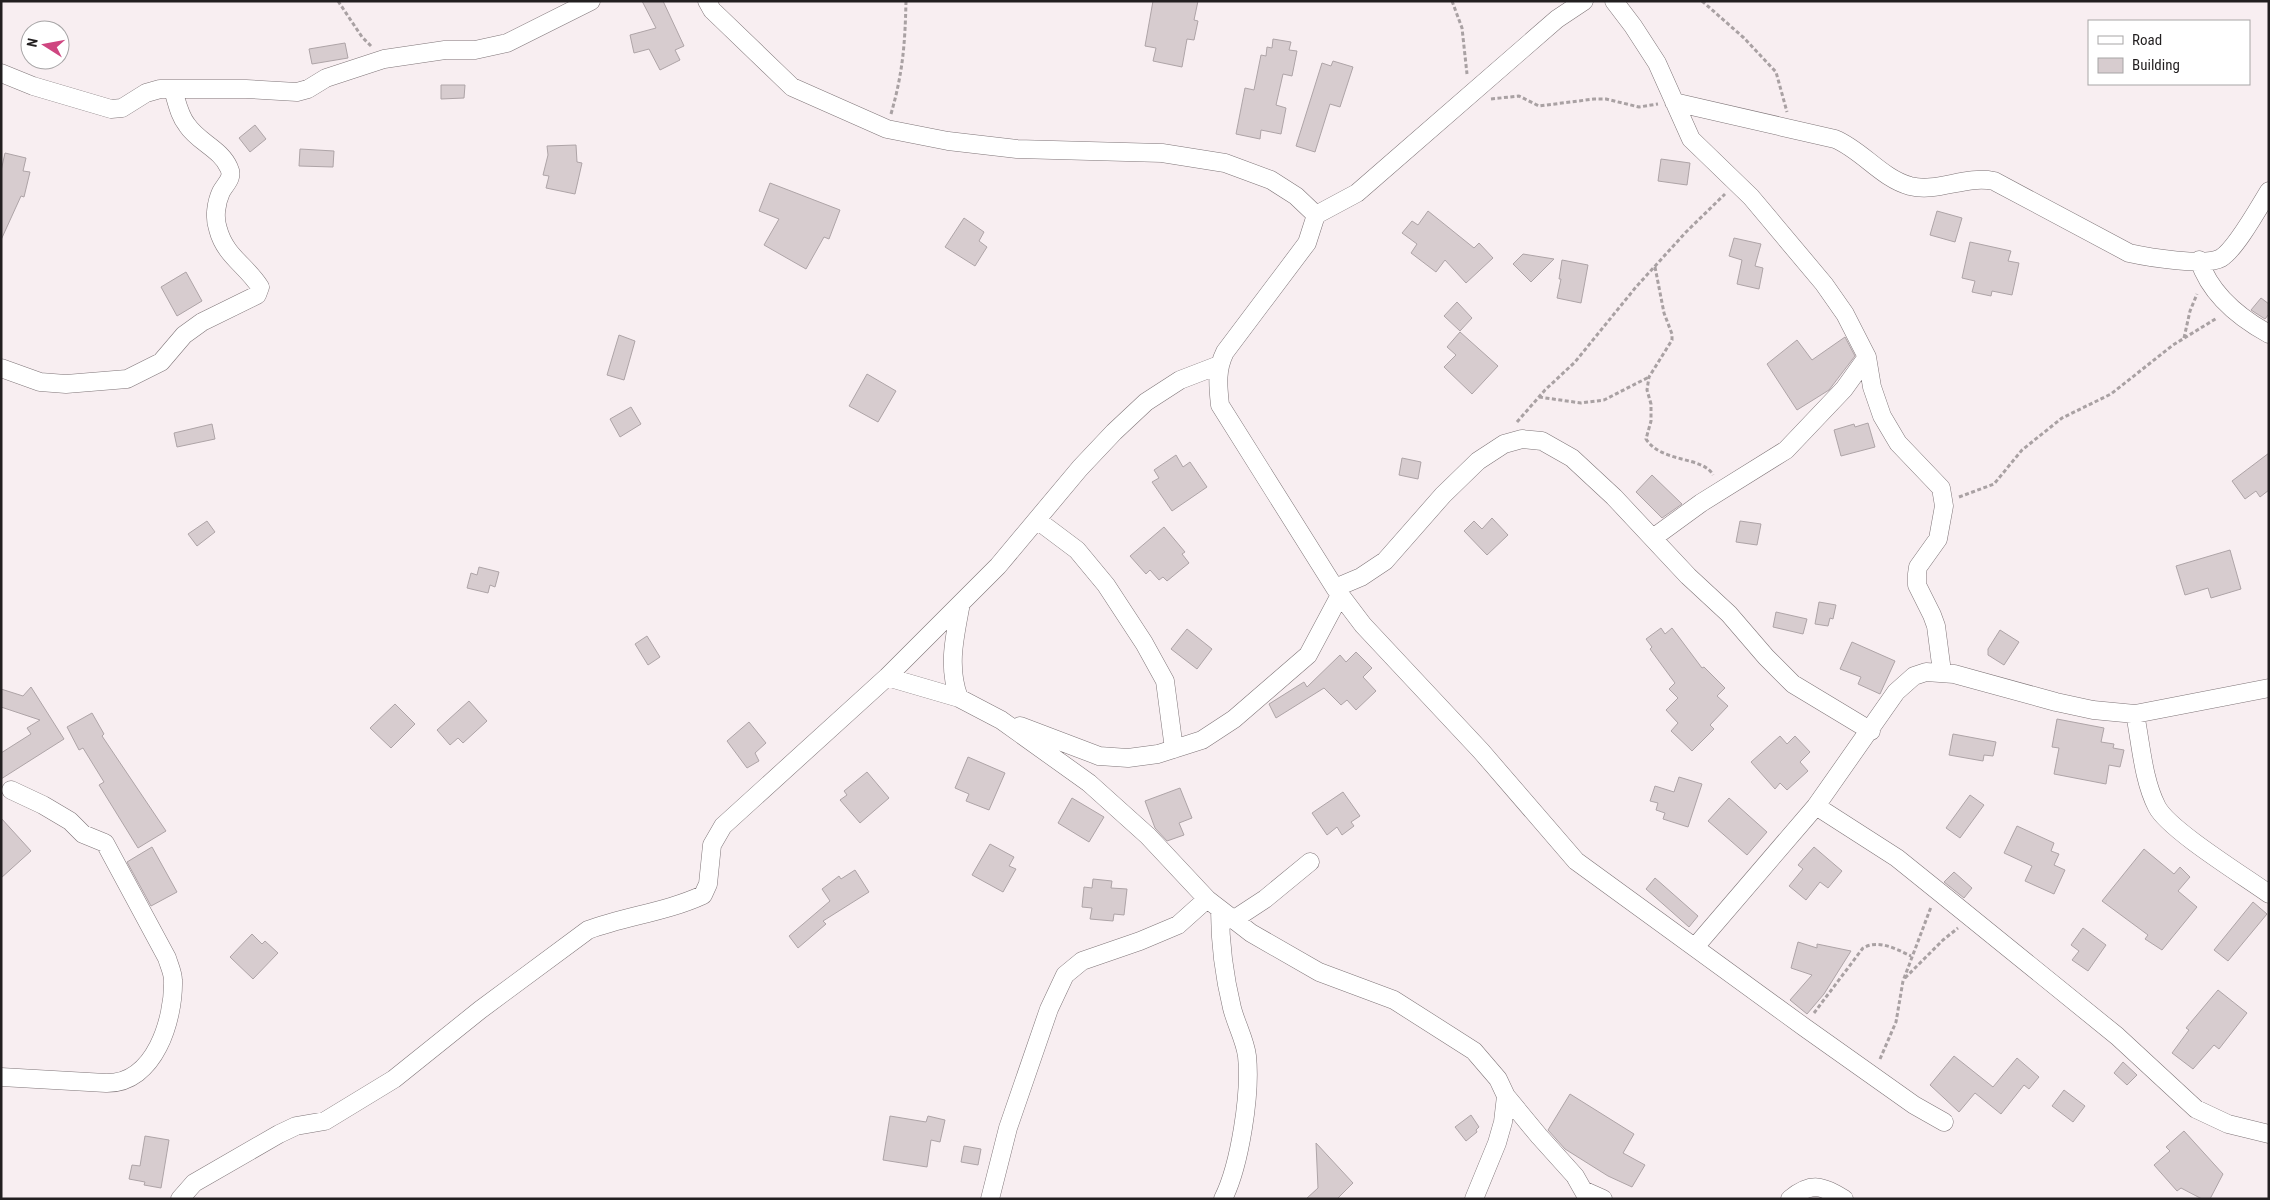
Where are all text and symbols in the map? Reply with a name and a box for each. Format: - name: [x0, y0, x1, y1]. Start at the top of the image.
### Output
- north arrow: [20, 20, 70, 70]
- legend: [2088, 20, 2250, 85]
- text: Road: [2132, 31, 2162, 49]
- text: N: [24, 37, 41, 48]
- text: Building: [2132, 56, 2180, 74]

